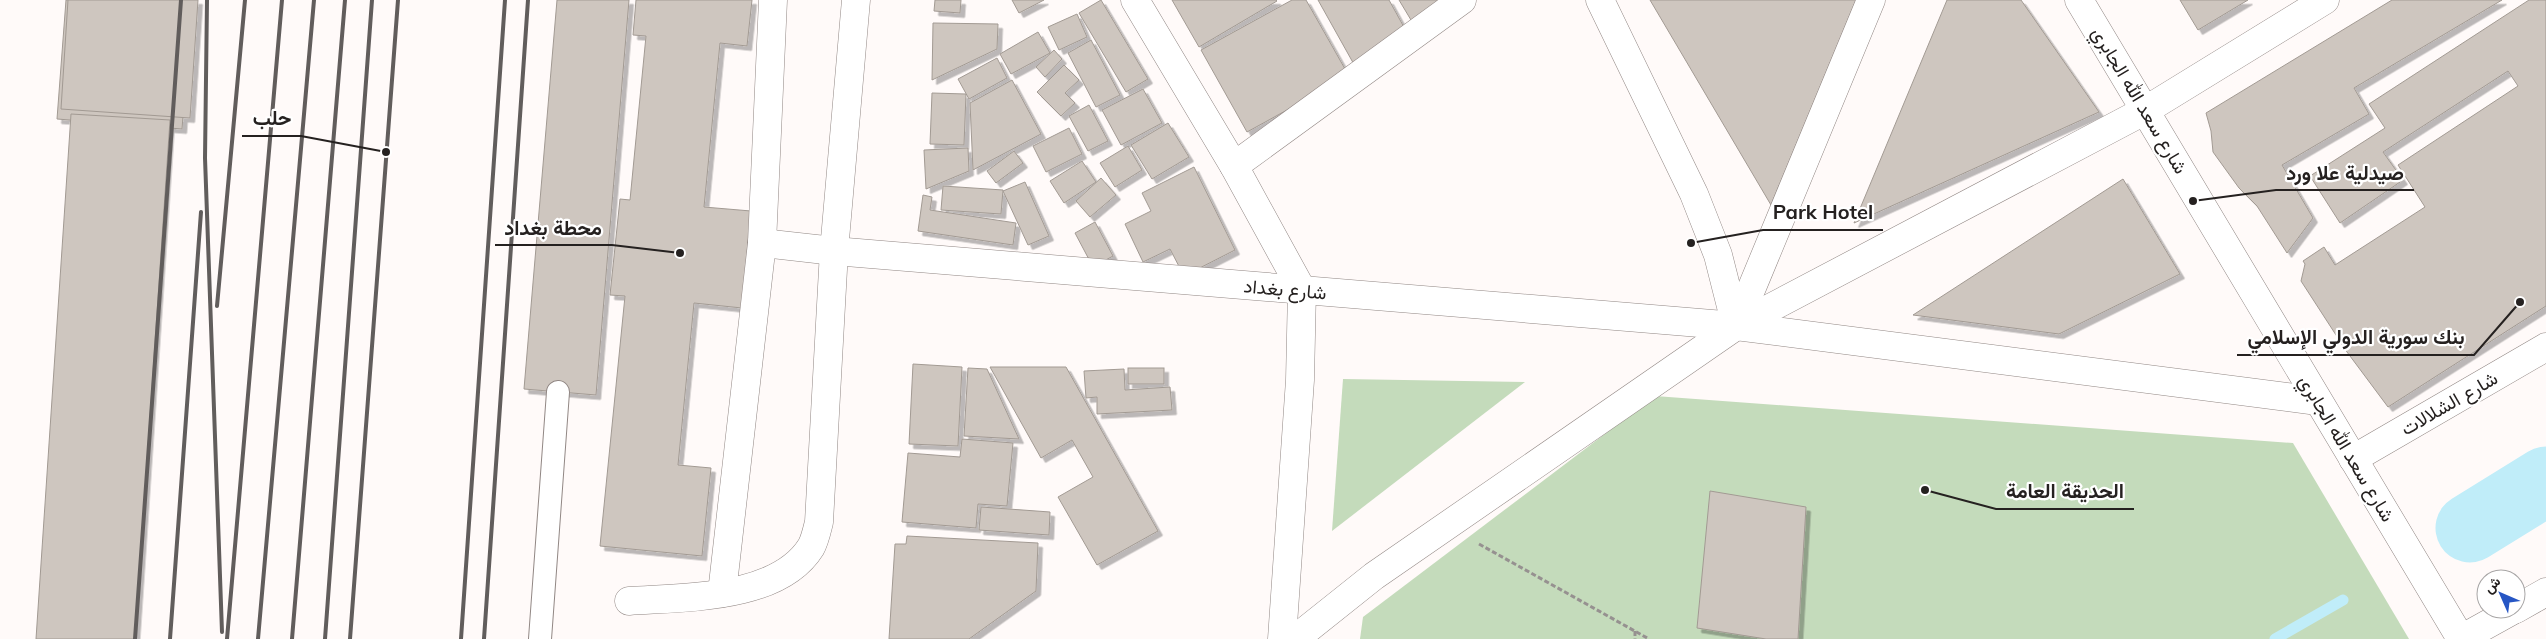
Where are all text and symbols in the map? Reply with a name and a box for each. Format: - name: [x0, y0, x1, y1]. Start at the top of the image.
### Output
- street label: شارع سعد الله الجابري: [2083, 22, 2193, 180]
- callout: حلب: [242, 101, 301, 136]
- text: حلب: [253, 105, 291, 130]
- callout: صيدلية علا ورد: [2276, 155, 2414, 190]
- text: صيدلية علا ورد: [2286, 160, 2404, 186]
- callout: Park Hotel: [1763, 195, 1883, 230]
- text: Park Hotel: [1773, 199, 1873, 224]
- callout: محطة بغداد: [495, 210, 612, 245]
- text: محطة بغداد: [504, 215, 602, 240]
- street label: شارع بغداد: [1242, 273, 1328, 306]
- callout: بنك سورية الدولي الإسلامي: [2237, 320, 2474, 355]
- text: بنك سورية الدولي الإسلامي: [2247, 324, 2465, 354]
- street label: شارع الشلالات: [2396, 366, 2502, 441]
- street label: شارع سعد الله الجابري: [2290, 370, 2400, 528]
- callout: الحديقة العامة: [1996, 474, 2134, 509]
- text: الحديقة العامة: [2006, 478, 2124, 503]
- north arrow: [2476, 569, 2526, 619]
- text: ش: [2479, 572, 2504, 597]

